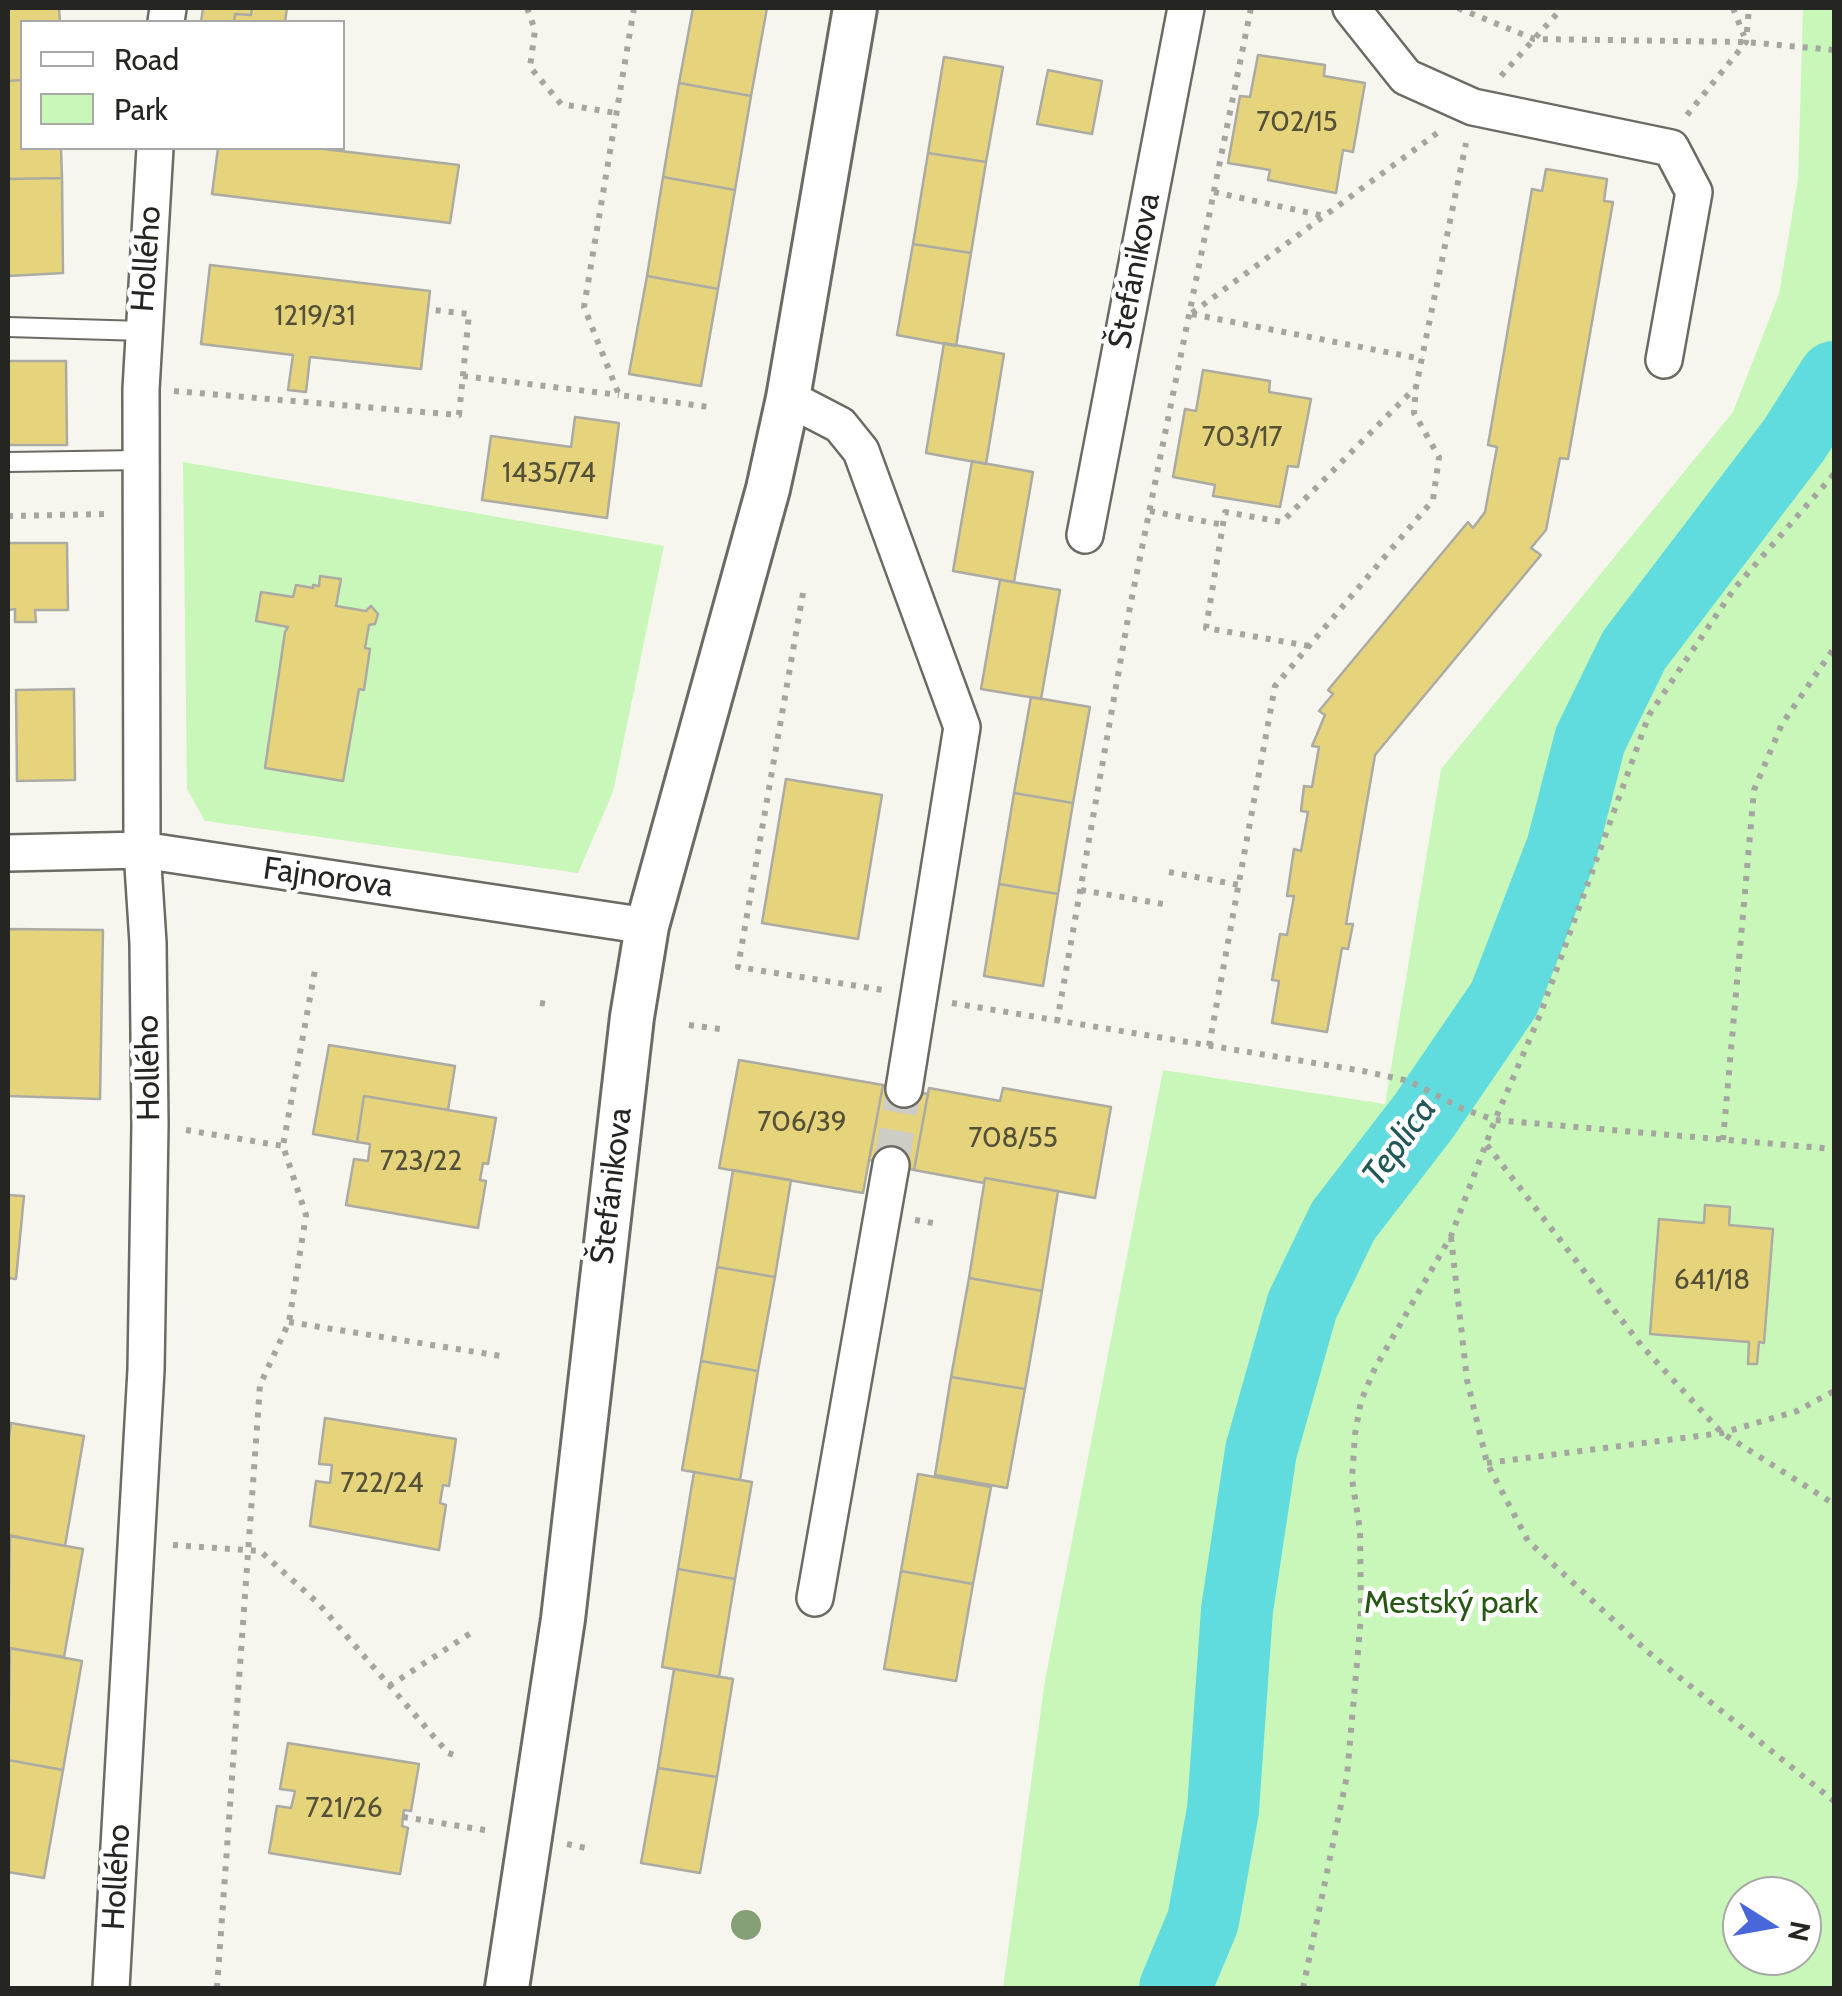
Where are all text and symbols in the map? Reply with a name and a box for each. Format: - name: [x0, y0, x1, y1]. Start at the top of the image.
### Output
- legend: [20, 20, 345, 150]
- text: Road: [114, 41, 179, 78]
- text: Park: [114, 91, 168, 128]
- house number: 702/15: [1256, 106, 1338, 140]
- street label: Štefánikova: [1101, 190, 1169, 352]
- street label: Hollého: [124, 205, 170, 313]
- house number: 1219/31: [274, 300, 356, 334]
- house number: 703/17: [1202, 421, 1282, 455]
- house number: 1435/74: [502, 457, 596, 491]
- street label: Fajnorova: [261, 850, 395, 906]
- street label: Hollého: [129, 1015, 169, 1121]
- water label: Teplica: [1354, 1090, 1446, 1194]
- street label: Štefánikova: [583, 1105, 641, 1267]
- house number: 706/39: [757, 1106, 847, 1140]
- house number: 708/55: [968, 1122, 1058, 1156]
- house number: 723/22: [380, 1145, 462, 1179]
- house number: 641/18: [1674, 1264, 1750, 1298]
- house number: 722/24: [340, 1467, 424, 1501]
- park label: Mestský park: [1364, 1585, 1538, 1623]
- house number: 721/26: [305, 1792, 383, 1826]
- street label: Hollého: [95, 1823, 139, 1931]
- north arrow: [1722, 1876, 1822, 1976]
- text: N: [1781, 1918, 1818, 1944]

